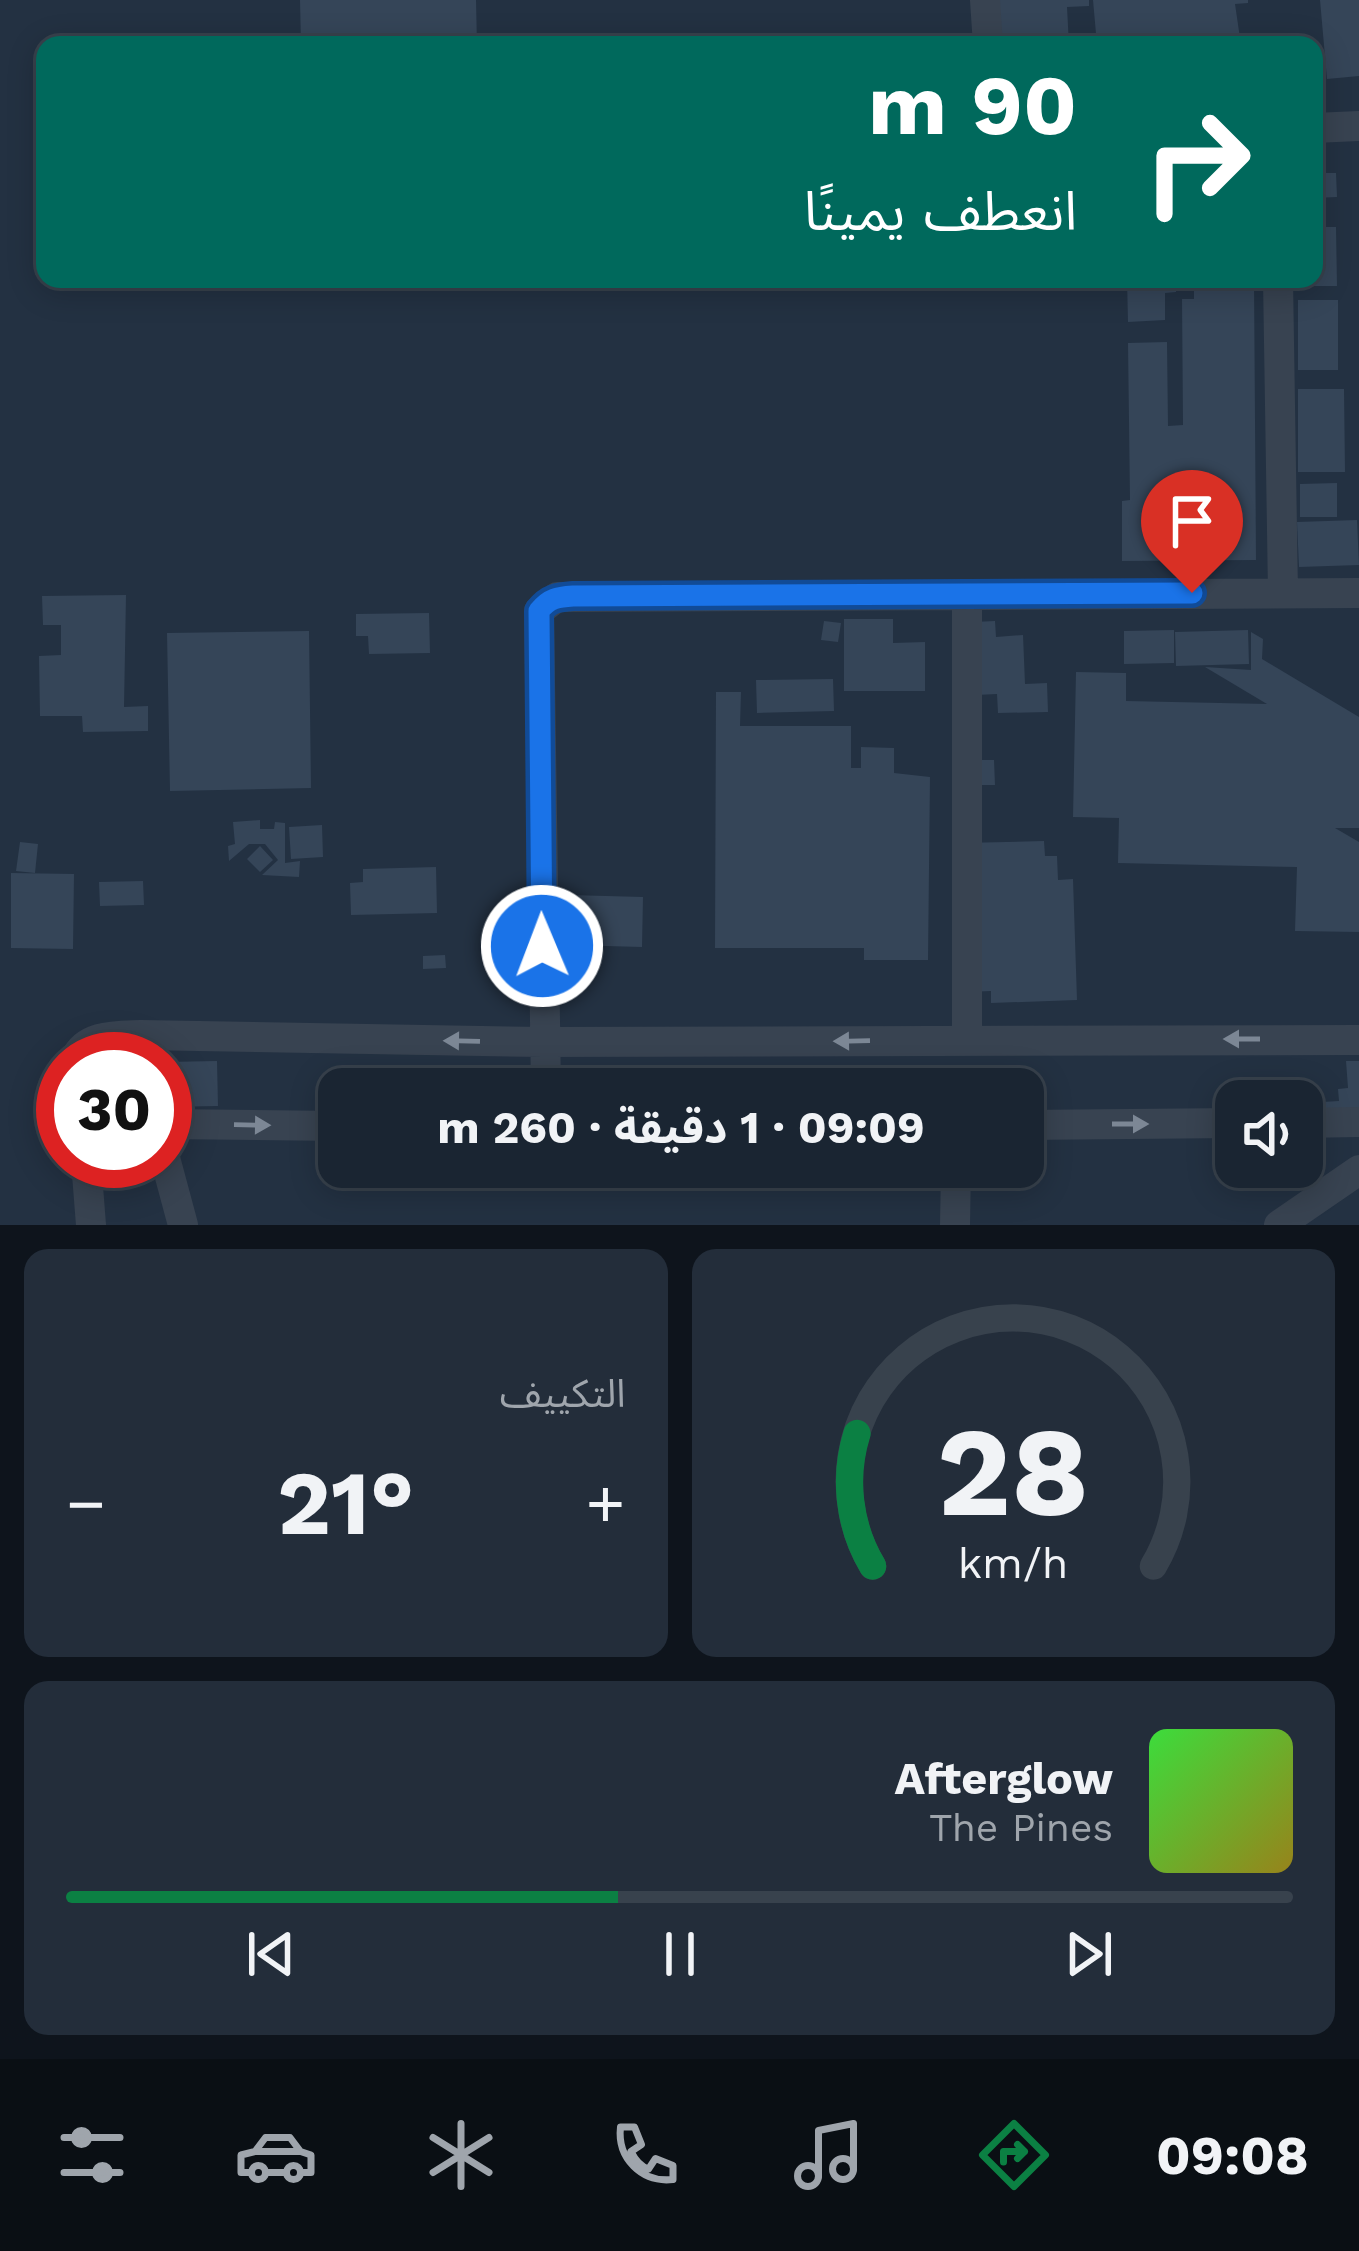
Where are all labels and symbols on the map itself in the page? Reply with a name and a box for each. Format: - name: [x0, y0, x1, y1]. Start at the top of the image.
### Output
- pin: [1141, 470, 1243, 593]
- position arrow: [479, 883, 605, 1009]
- one-way arrow: [1222, 1030, 1260, 1049]
- one-way arrow: [442, 1031, 480, 1051]
- one-way arrow: [832, 1031, 870, 1050]
- speed limit sign: 30: [36, 1032, 192, 1188]
- one-way arrow: [1111, 1114, 1149, 1134]
- one-way arrow: [234, 1116, 272, 1135]

